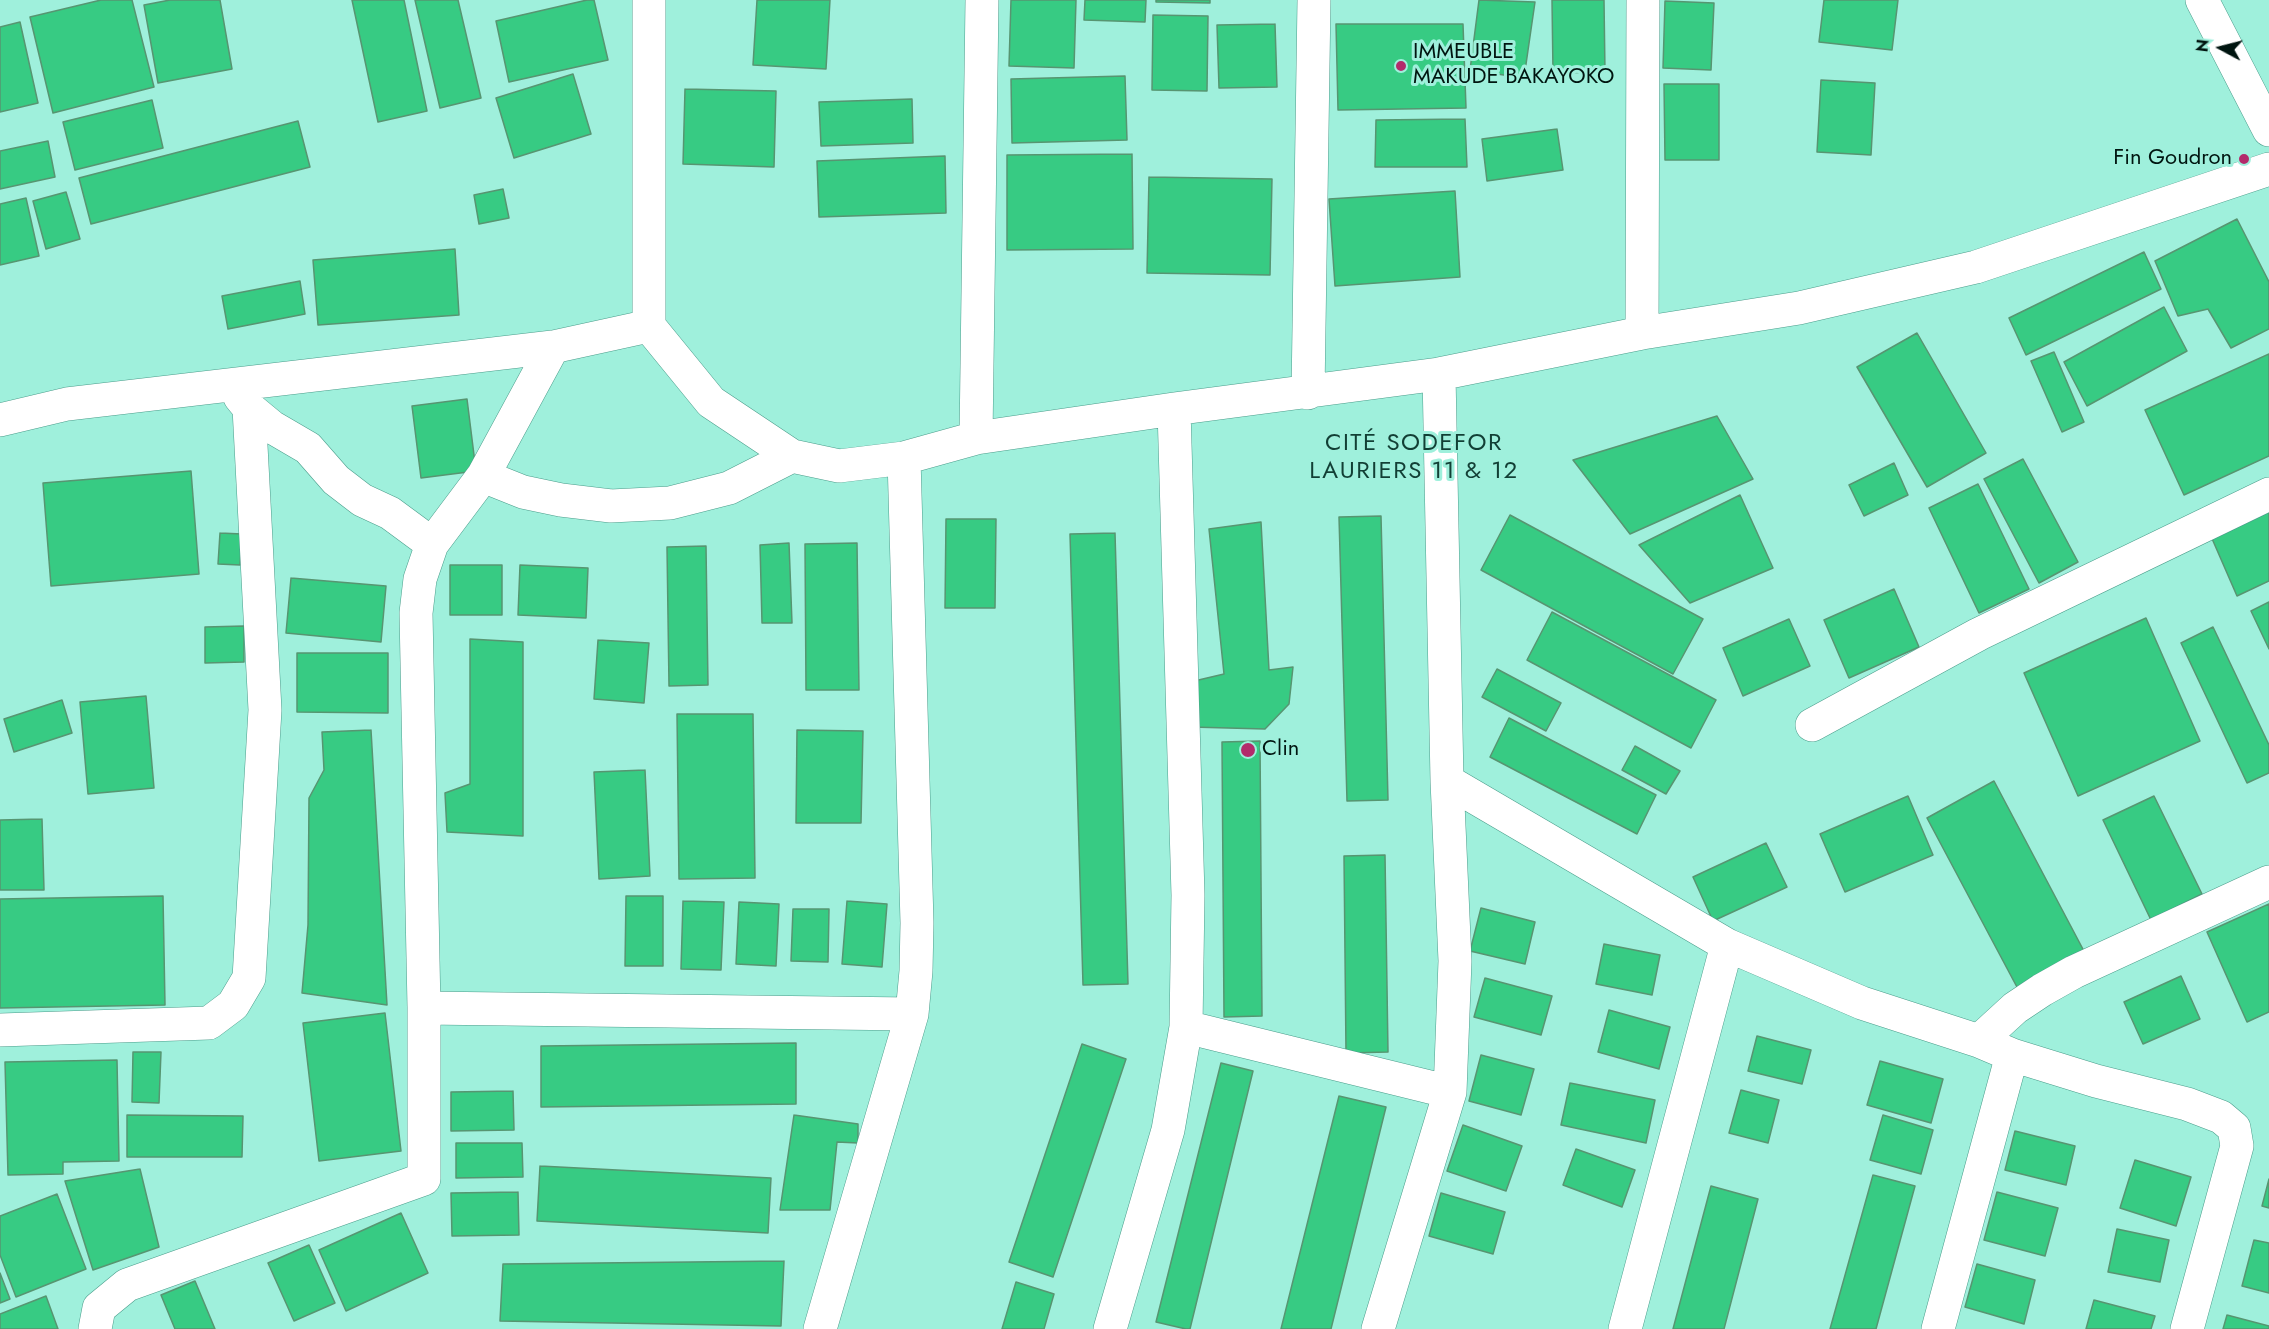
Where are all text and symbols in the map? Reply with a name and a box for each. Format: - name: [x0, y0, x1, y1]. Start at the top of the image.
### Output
- north arrow: [2191, 18, 2251, 78]
- text: N: [2190, 38, 2215, 53]
- place label: IMMEUBLE MAKUDE BAKAYOKO: [1413, 40, 1614, 92]
- marker: IMMEUBLE MAKUDE BAKAYOKO: [1394, 59, 1408, 73]
- place label: Fin Goudron: [2113, 146, 2232, 172]
- marker: Fin Goudron: [2237, 152, 2251, 166]
- district label: CITÉ SODEFOR LAURIERS 11 & 12: [1309, 430, 1519, 486]
- place label: Clin: [1262, 737, 1299, 763]
- marker: Clin: [1239, 741, 1257, 759]

